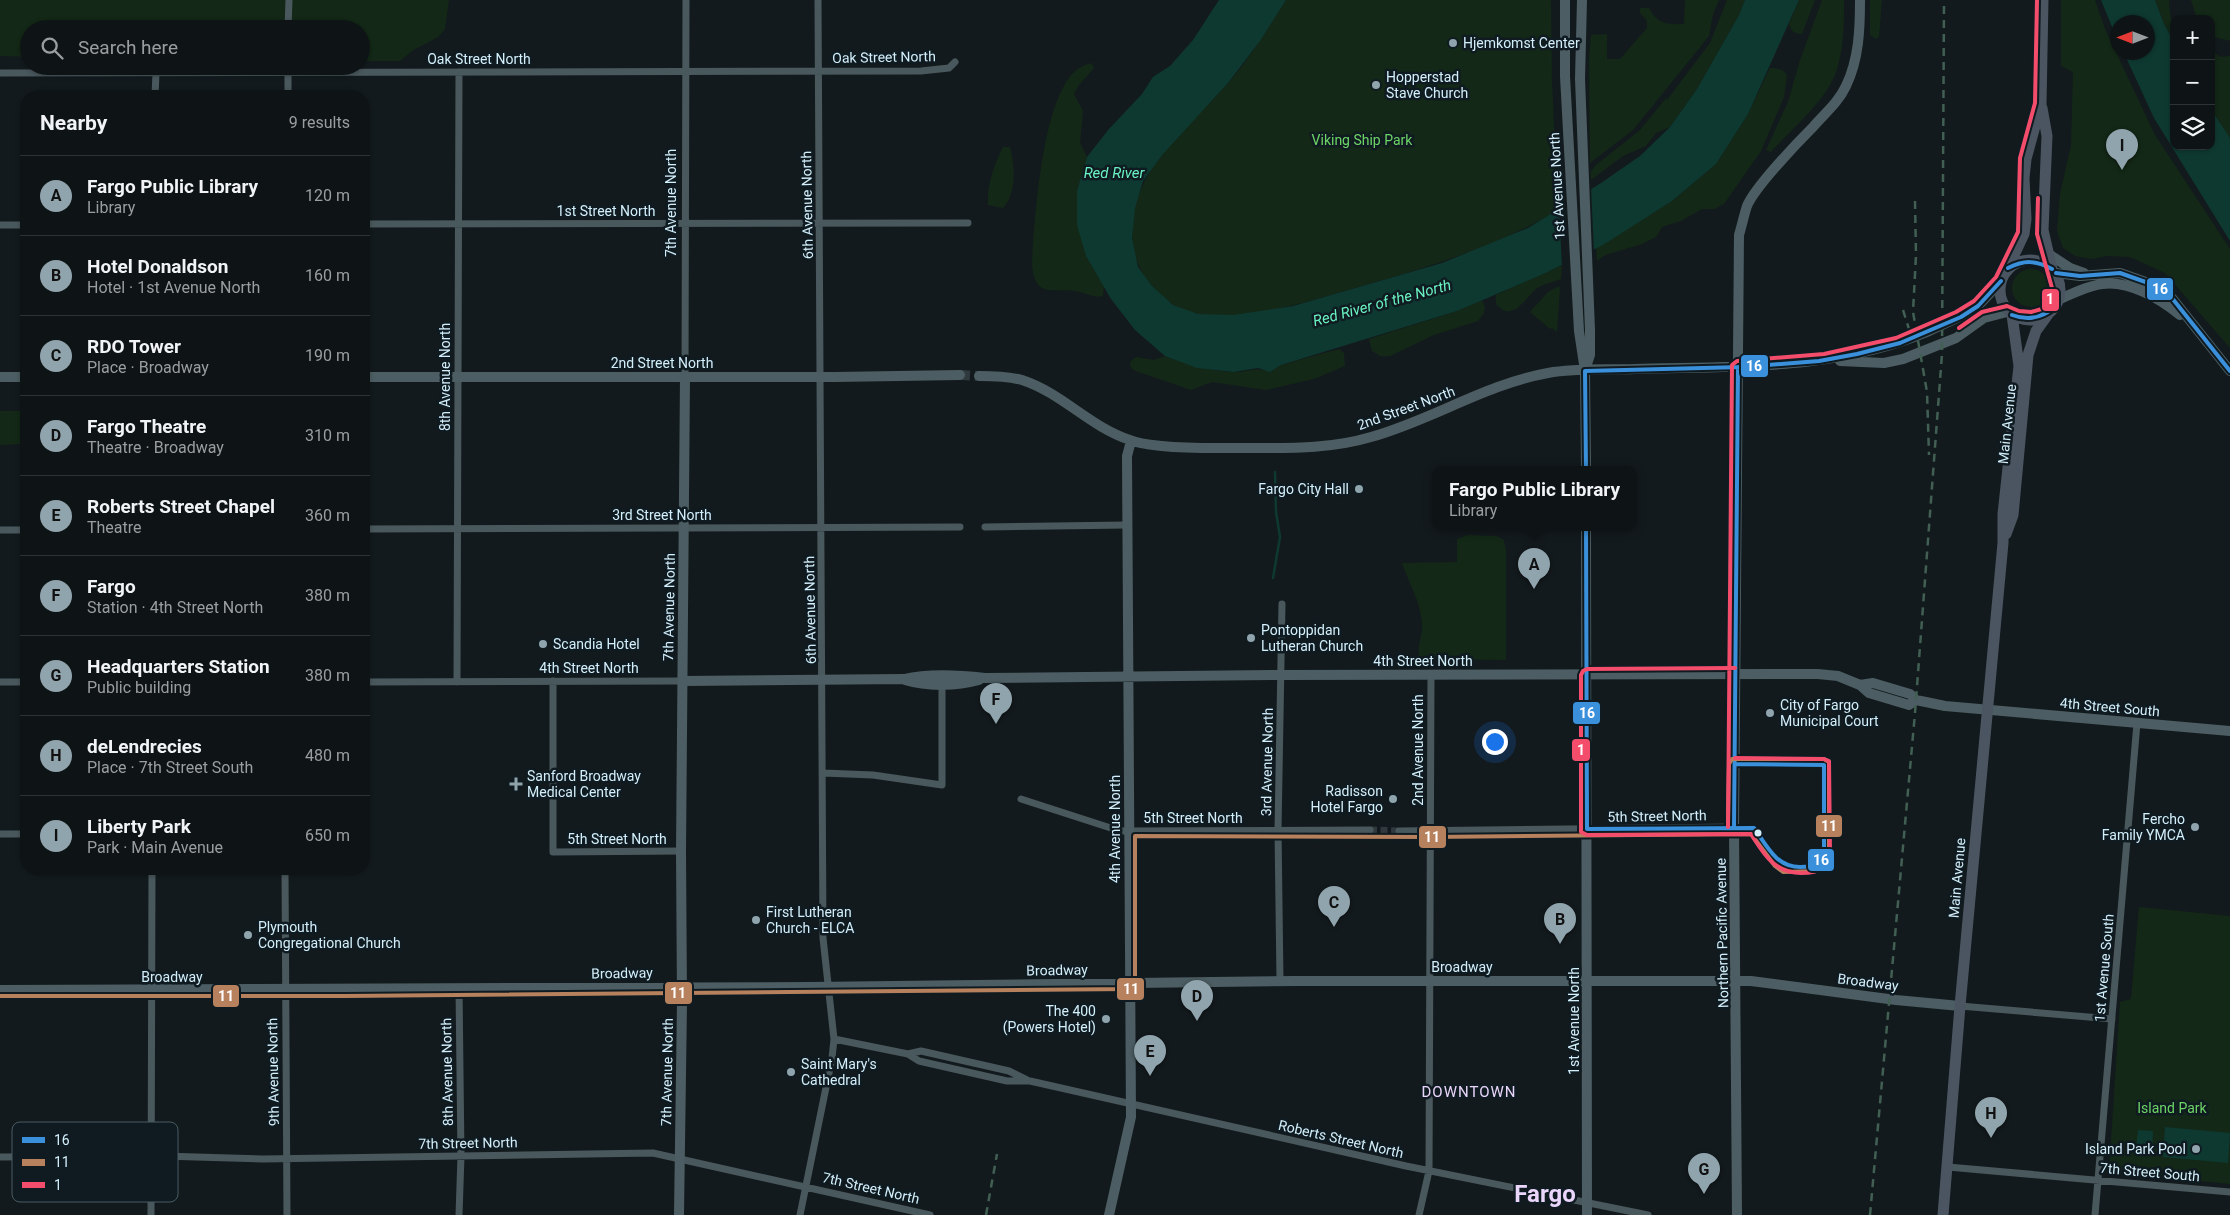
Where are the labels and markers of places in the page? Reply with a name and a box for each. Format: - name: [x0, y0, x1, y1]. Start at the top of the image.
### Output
- place label: Hjemkomst Center: [1463, 35, 1580, 51]
- marker: Hjemkomst Center: [1447, 37, 1459, 49]
- place label: Hopperstad Stave Church: [1386, 69, 1468, 101]
- marker: Hopperstad Stave Church: [1370, 79, 1382, 91]
- pin: I: [2106, 129, 2138, 170]
- place label: Fargo City Hall: [1258, 481, 1349, 497]
- marker: Fargo City Hall: [1353, 483, 1365, 495]
- pin: A: [1518, 548, 1550, 589]
- place label: Pontoppidan Lutheran Church: [1261, 622, 1363, 654]
- marker: Pontoppidan Lutheran Church: [1245, 632, 1257, 644]
- place label: Scandia Hotel: [553, 636, 640, 652]
- marker: Scandia Hotel: [537, 638, 549, 650]
- pin: F: [980, 683, 1012, 724]
- place label: City of Fargo Municipal Court: [1780, 697, 1879, 729]
- marker: City of Fargo Municipal Court: [1764, 707, 1776, 719]
- place label: Sanford Broadway Medical Center: [527, 768, 641, 800]
- marker: Sanford Broadway Medical Center: [509, 777, 523, 791]
- place label: Radisson Hotel Fargo: [1311, 783, 1383, 815]
- marker: Radisson Hotel Fargo: [1387, 793, 1399, 805]
- place label: Fercho Family YMCA: [2102, 811, 2185, 843]
- marker: Fercho Family YMCA: [2189, 821, 2201, 833]
- unlabelled marker: [1753, 828, 1763, 838]
- pin: C: [1318, 886, 1350, 927]
- pin: B: [1544, 903, 1576, 944]
- place label: First Lutheran Church - ELCA: [766, 904, 854, 936]
- marker: First Lutheran Church - ELCA: [750, 914, 762, 926]
- place label: Plymouth Congregational Church: [258, 919, 401, 951]
- marker: Plymouth Congregational Church: [242, 929, 254, 941]
- pin: D: [1181, 980, 1213, 1021]
- place label: The 400 (Powers Hotel): [1003, 1003, 1096, 1036]
- marker: The 400 (Powers Hotel): [1100, 1013, 1112, 1025]
- pin: E: [1134, 1035, 1166, 1076]
- place label: Saint Mary's Cathedral: [801, 1056, 877, 1088]
- marker: Saint Mary's Cathedral: [785, 1066, 797, 1078]
- pin: H: [1975, 1097, 2007, 1138]
- place label: Island Park Pool: [2085, 1141, 2186, 1157]
- marker: Island Park Pool: [2190, 1143, 2202, 1155]
- pin: G: [1688, 1153, 1720, 1194]

